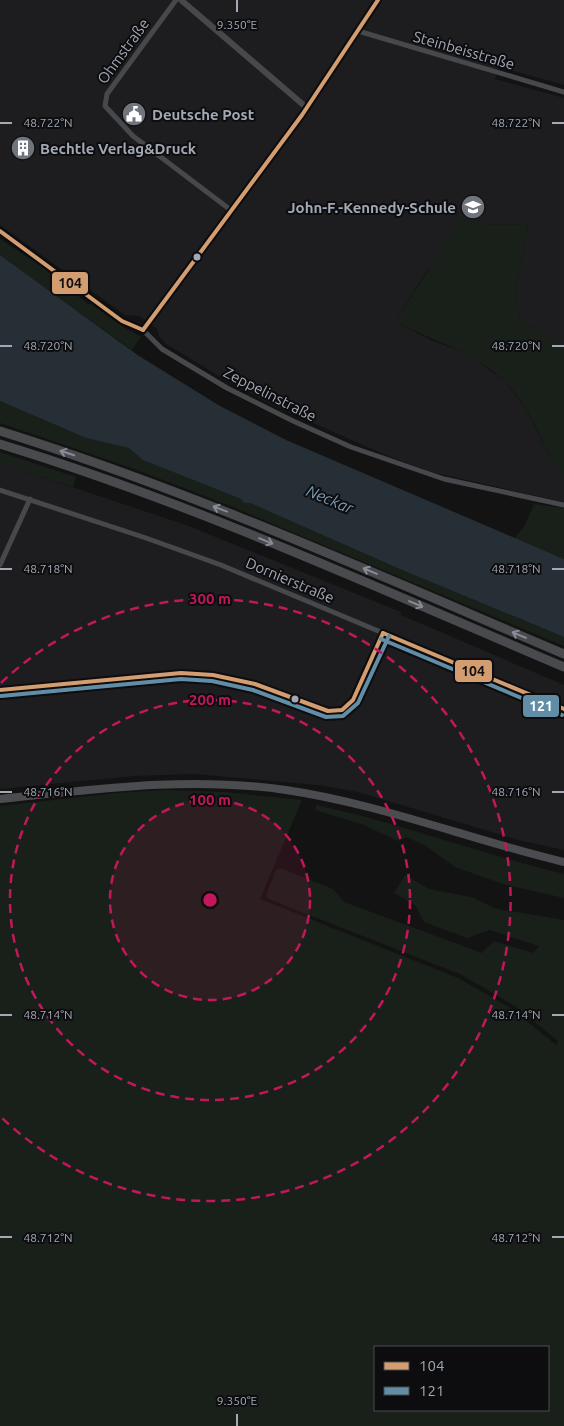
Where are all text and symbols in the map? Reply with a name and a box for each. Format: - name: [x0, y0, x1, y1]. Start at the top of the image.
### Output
- street label: Ohmstraße: [94, 15, 152, 87]
- text: 9.350°E: [217, 18, 258, 31]
- street label: Steinbeisstraße: [411, 27, 517, 73]
- public building icon: Deutsche Post: [121, 101, 147, 127]
- place label: Deutsche Post: [152, 106, 255, 123]
- text: 48.722°N: [23, 116, 73, 129]
- text: 48.722°N: [491, 116, 541, 129]
- building icon: Bechtle Verlag&Druck: [10, 135, 36, 161]
- place label: Bechtle Verlag&Druck: [40, 140, 197, 157]
- school or university icon: John-F.-Kennedy-Schule: [460, 194, 486, 220]
- place label: John-F.-Kennedy-Schule: [288, 199, 456, 216]
- unlabelled marker: [192, 252, 202, 262]
- line badge: 104: [51, 271, 89, 295]
- text: 104: [58, 275, 82, 291]
- text: 48.720°N: [23, 339, 73, 352]
- text: 48.720°N: [491, 339, 541, 352]
- street label: Zeppelinstraße: [221, 363, 319, 425]
- one-way arrow: [60, 448, 75, 457]
- water label: Neckar: [304, 481, 357, 517]
- one-way arrow: [212, 504, 228, 513]
- one-way arrow: [258, 537, 274, 546]
- street label: Dornierstraße: [243, 554, 337, 606]
- text: 48.718°N: [23, 562, 73, 575]
- text: 48.718°N: [491, 562, 541, 575]
- one-way arrow: [363, 566, 378, 575]
- text: 300 m: [189, 590, 231, 607]
- one-way arrow: [408, 599, 423, 609]
- one-way arrow: [512, 630, 527, 639]
- line badge: 104: [454, 659, 493, 683]
- text: 104: [461, 663, 485, 679]
- text: 200 m: [189, 691, 231, 708]
- unlabelled marker: [290, 694, 300, 704]
- line badge: 121: [522, 694, 560, 718]
- text: 121: [529, 698, 553, 714]
- text: 48.716°N: [23, 785, 73, 798]
- text: 48.716°N: [491, 785, 541, 798]
- text: 100 m: [189, 791, 231, 808]
- centre of rings: [201, 891, 219, 909]
- text: 48.714°N: [23, 1008, 73, 1021]
- text: 48.714°N: [491, 1008, 541, 1021]
- text: 48.712°N: [23, 1231, 73, 1244]
- text: 48.712°N: [491, 1231, 541, 1244]
- legend: [374, 1346, 549, 1411]
- text: 104: [419, 1357, 444, 1374]
- text: 121: [419, 1382, 444, 1399]
- text: 9.350°E: [217, 1394, 258, 1407]

